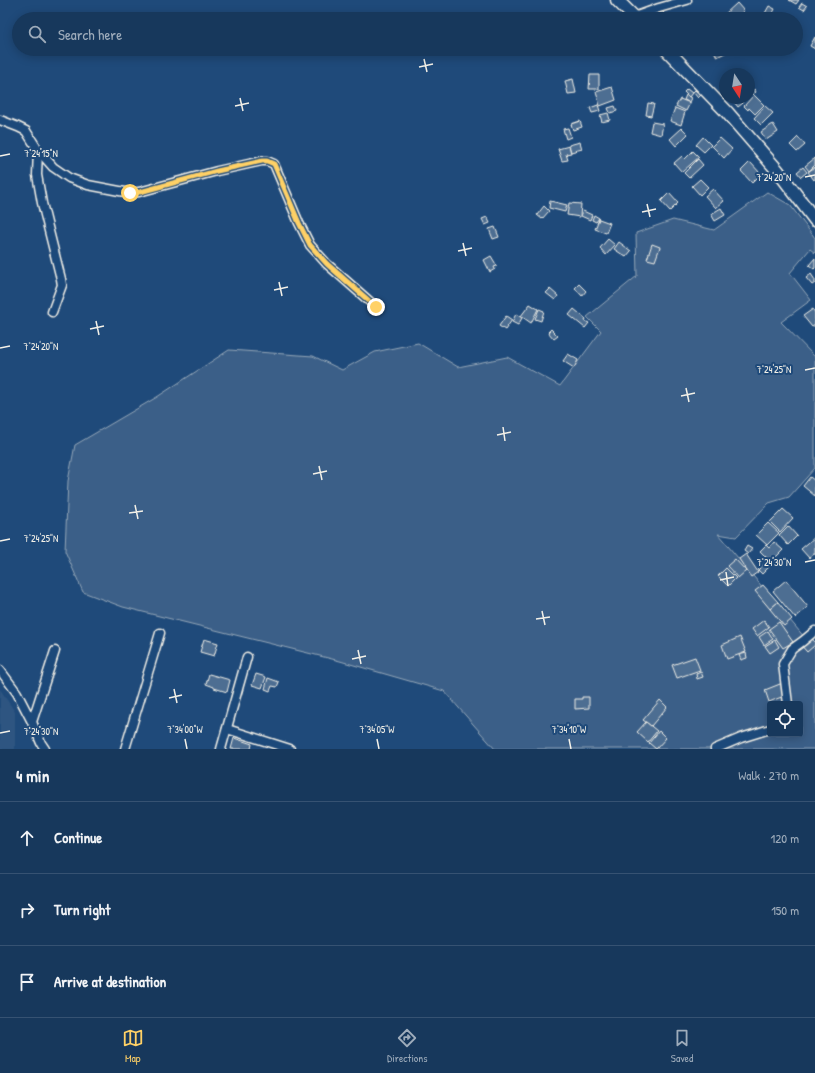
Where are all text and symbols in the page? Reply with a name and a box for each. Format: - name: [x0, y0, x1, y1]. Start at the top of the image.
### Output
- search box: [12, 12, 803, 56]
- icon: search: [26, 23, 48, 45]
- text: Search here: [58, 24, 122, 45]
- north arrow: [719, 68, 755, 104]
- text: 7°24'15"N: [24, 147, 58, 160]
- text: 7°24'20"N: [757, 171, 791, 184]
- route start: [121, 184, 139, 202]
- route end: [367, 298, 385, 316]
- text: 7°24'20"N: [24, 340, 58, 353]
- text: 7°24'25"N: [757, 363, 791, 376]
- text: 7°24'25"N: [24, 532, 58, 545]
- text: 7°24'30"N: [757, 556, 791, 569]
- map controls: [767, 701, 803, 737]
- button: locate: [767, 701, 803, 737]
- text: 7°34'00"W: [167, 723, 203, 736]
- text: 7°34'05"W: [359, 723, 395, 736]
- text: 7°34'10"W: [552, 723, 587, 736]
- text: 7°24'30"N: [24, 725, 58, 738]
- text: 4 min: [16, 764, 49, 787]
- text: Walk · 270 m: [738, 766, 799, 784]
- icon: ahead: [16, 827, 38, 849]
- text: Continue: [54, 827, 102, 848]
- text: 120 m: [771, 829, 799, 847]
- icon: right: [16, 899, 38, 921]
- text: Turn right: [54, 899, 110, 920]
- text: 150 m: [771, 901, 799, 919]
- icon: arrive: [16, 971, 38, 993]
- text: Arrive at destination: [54, 971, 166, 992]
- tab: Map: [122, 1027, 144, 1065]
- tab: Directions: [387, 1027, 428, 1065]
- tab: Saved: [671, 1027, 693, 1065]

